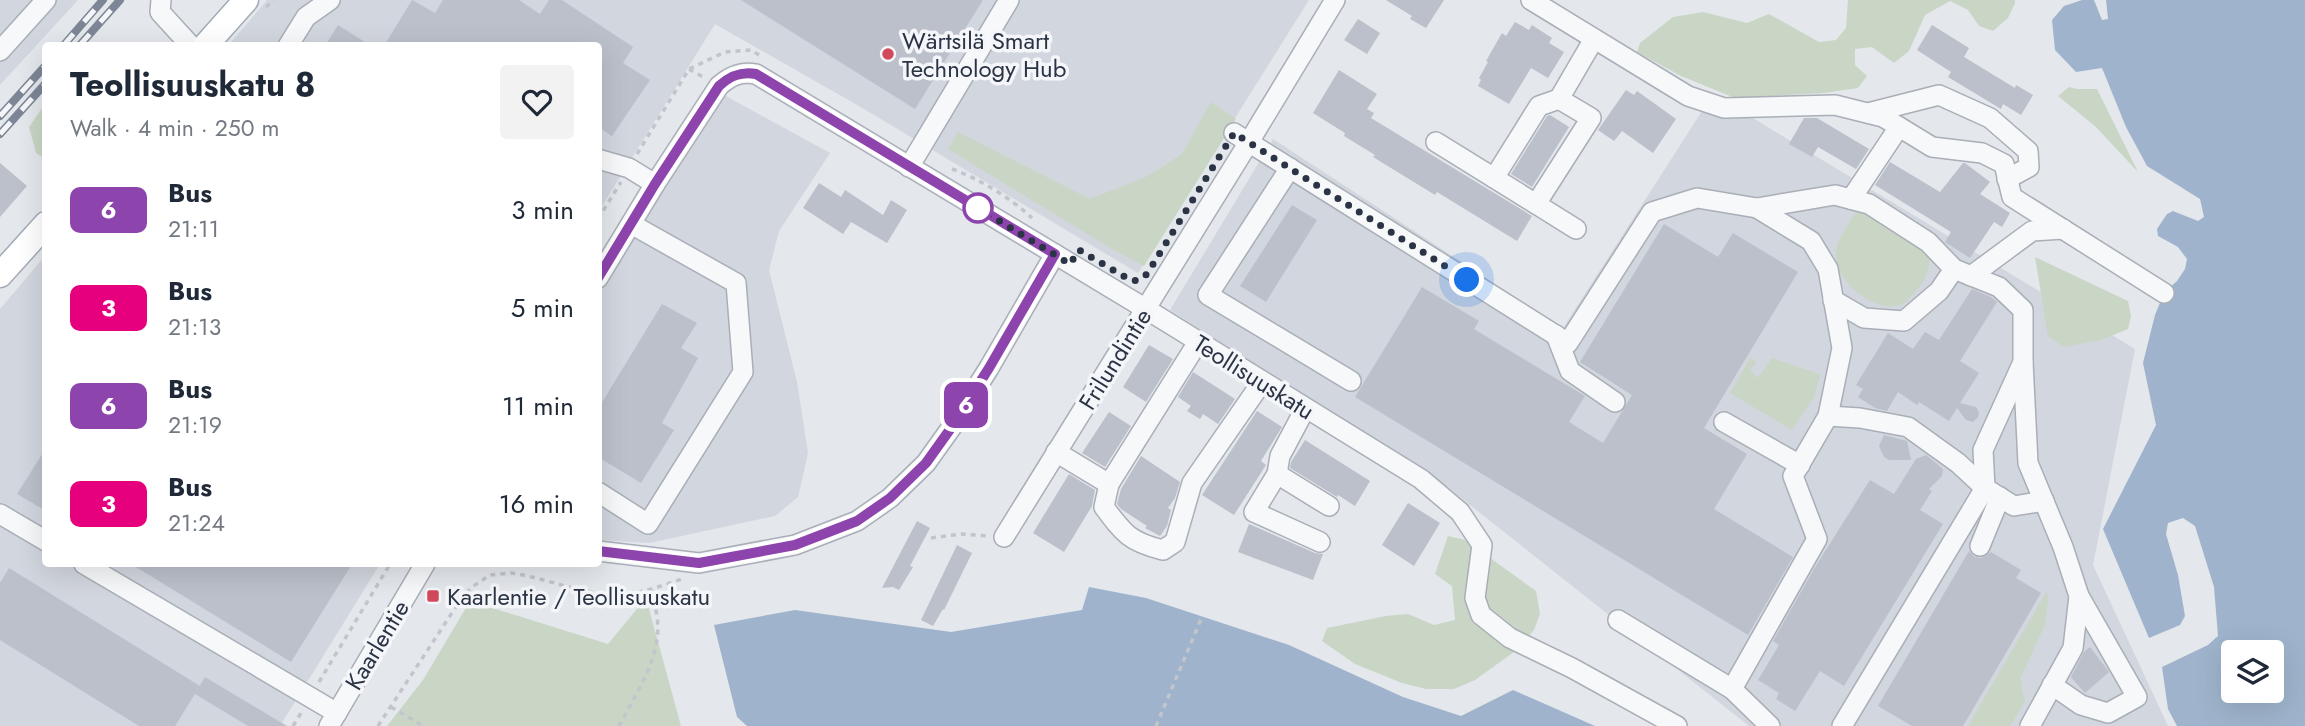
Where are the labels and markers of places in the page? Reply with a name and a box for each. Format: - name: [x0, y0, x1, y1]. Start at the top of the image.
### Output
- place label: Wärtsilä Smart Technology Hub: [902, 23, 1066, 86]
- marker: Wärtsilä Smart Technology Hub: [880, 46, 896, 62]
- unlabelled marker: [963, 193, 993, 223]
- place label: Kaarlentie / Teollisuuskatu: [447, 579, 710, 614]
- marker: Kaarlentie / Teollisuuskatu: [425, 588, 441, 604]

